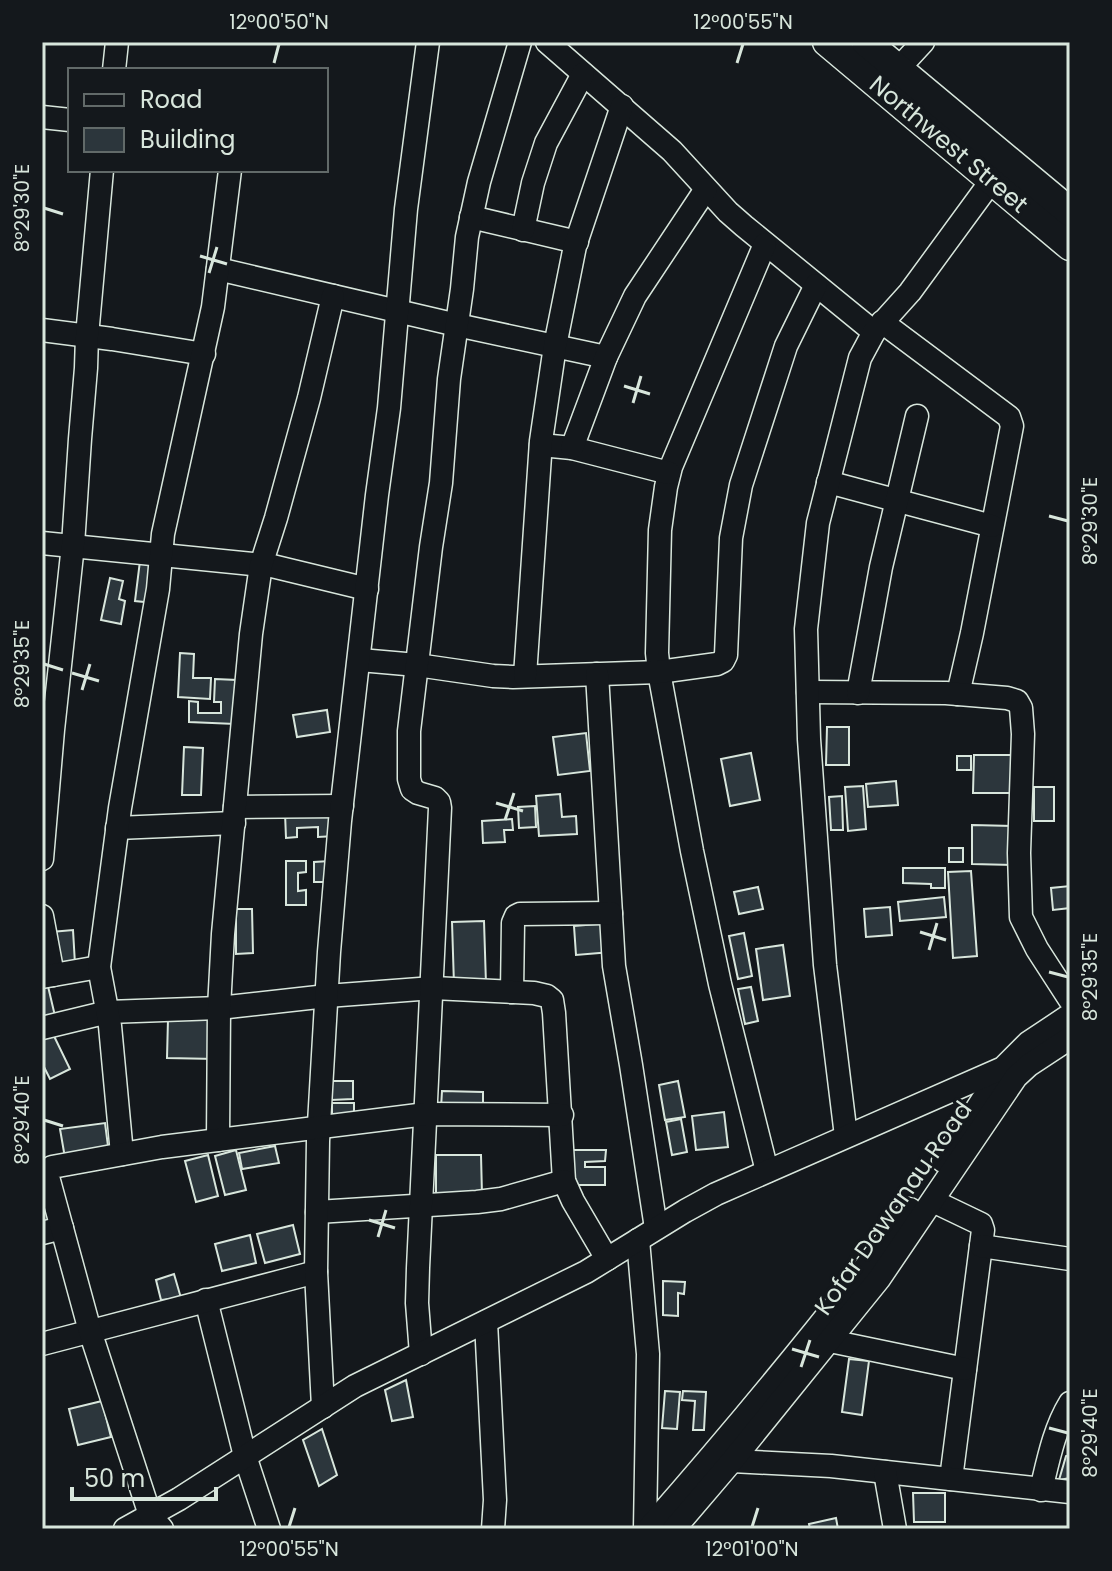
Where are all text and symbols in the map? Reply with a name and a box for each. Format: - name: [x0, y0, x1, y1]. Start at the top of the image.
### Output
- text: 12°00'50"N: [229, 8, 329, 36]
- text: 12°00'55"N: [693, 8, 793, 36]
- legend: [68, 68, 328, 172]
- street label: Northwest Street: [863, 68, 1035, 220]
- text: Road: [140, 83, 202, 116]
- text: Building: [140, 123, 236, 156]
- text: 8°29'30"E: [8, 164, 36, 252]
- text: 8°29'30"E: [1076, 477, 1104, 565]
- text: 8°29'35"E: [8, 620, 36, 708]
- text: 8°29'35"E: [1076, 933, 1104, 1021]
- text: 8°29'40"E: [8, 1075, 36, 1165]
- street label: Kofar Dawanau Road: [807, 1094, 979, 1322]
- text: 8°29'40"E: [1076, 1388, 1104, 1478]
- scale bar: [72, 1451, 216, 1501]
- text: 50 m: [84, 1462, 145, 1495]
- text: 12°00'55"N: [239, 1535, 339, 1563]
- text: 12°01'00"N: [705, 1535, 799, 1563]

